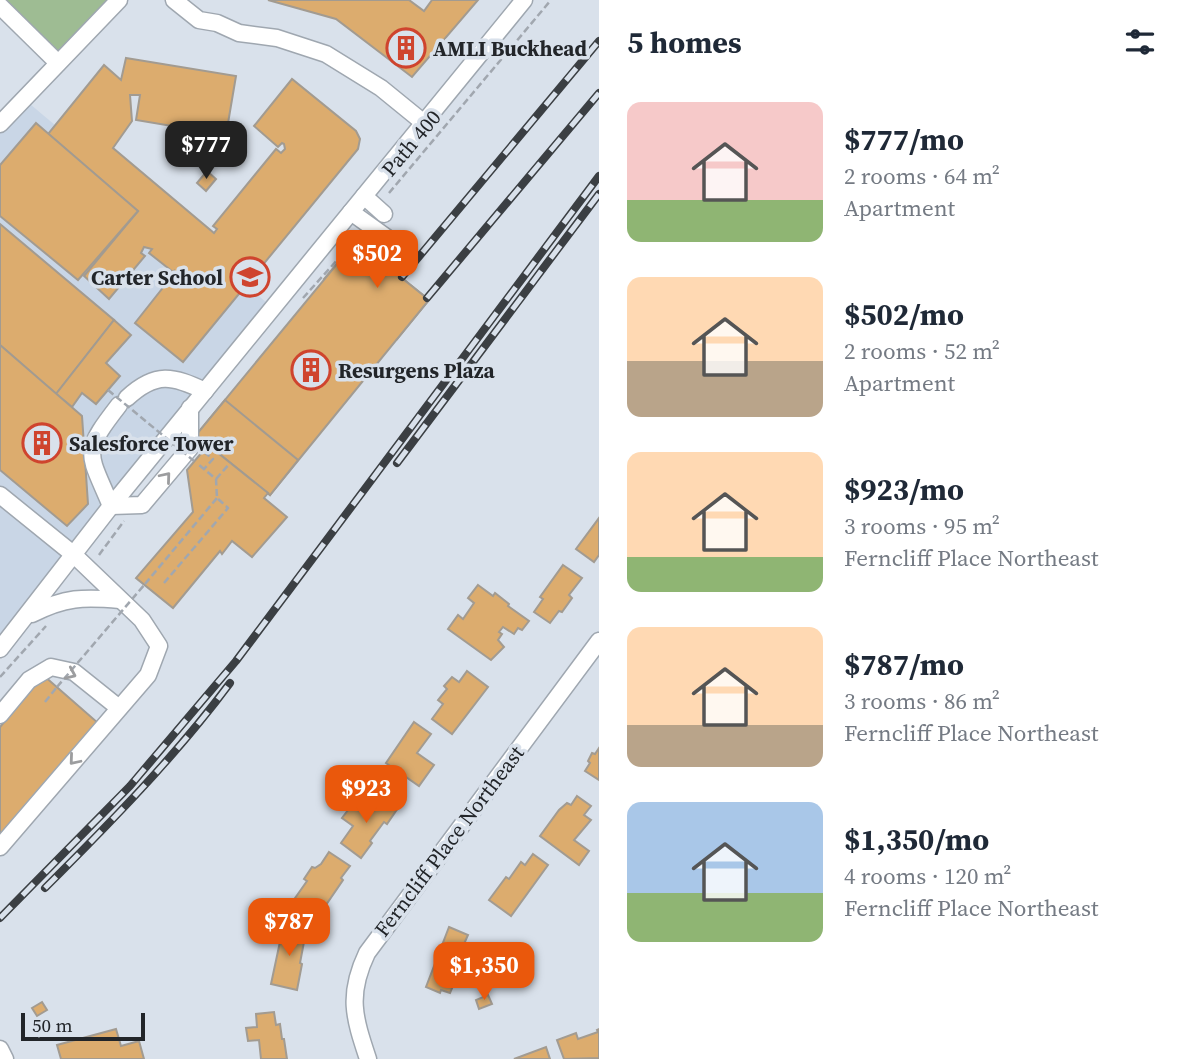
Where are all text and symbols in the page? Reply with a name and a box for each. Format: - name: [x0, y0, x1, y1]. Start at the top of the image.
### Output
- text: 5 homes: [627, 22, 742, 63]
- icon: filters: [1121, 23, 1159, 61]
- building icon: AMLI Buckhead: [385, 27, 427, 69]
- place label: AMLI Buckhead: [433, 34, 588, 63]
- street label: Path 400: [375, 103, 447, 183]
- text: $777/mo: [844, 119, 964, 160]
- pin: $777: [165, 122, 247, 181]
- text: $777: [181, 128, 231, 160]
- icon: home: [683, 130, 767, 214]
- text: 2 rooms · 64 m²: [844, 160, 1000, 192]
- text: Apartment: [844, 192, 955, 224]
- pin: $502: [336, 230, 418, 290]
- text: $502: [352, 237, 402, 269]
- school or university icon: Carter School: [229, 256, 271, 298]
- place label: Carter School: [91, 263, 223, 292]
- text: $502/mo: [844, 294, 964, 335]
- icon: home: [683, 305, 767, 389]
- text: 2 rooms · 52 m²: [844, 335, 1000, 367]
- building icon: Resurgens Plaza: [290, 349, 332, 391]
- place label: Resurgens Plaza: [338, 356, 495, 385]
- text: Apartment: [844, 367, 955, 399]
- building icon: Salesforce Tower: [21, 422, 63, 464]
- place label: Salesforce Tower: [69, 429, 234, 458]
- text: $923/mo: [844, 469, 964, 510]
- one-way arrow: [158, 472, 170, 485]
- icon: home: [683, 480, 767, 564]
- text: 3 rooms · 95 m²: [844, 510, 1000, 542]
- text: Ferncliff Place Northeast: [844, 542, 1099, 574]
- text: $787/mo: [844, 644, 964, 685]
- icon: home: [683, 655, 767, 739]
- one-way arrow: [64, 666, 76, 680]
- text: 3 rooms · 86 m²: [844, 685, 1000, 717]
- text: Ferncliff Place Northeast: [844, 717, 1099, 749]
- street label: Ferncliff Place Northeast: [367, 739, 531, 943]
- one-way arrow: [70, 751, 82, 764]
- pin: $923: [325, 766, 407, 825]
- text: $923: [341, 772, 391, 804]
- text: $1,350/mo: [844, 819, 989, 860]
- icon: home: [683, 830, 767, 914]
- text: 4 rooms · 120 m²: [844, 860, 1011, 892]
- text: Ferncliff Place Northeast: [844, 892, 1099, 924]
- pin: $787: [248, 898, 330, 958]
- text: $787: [264, 905, 314, 937]
- pin: $1,350: [427, 942, 541, 1002]
- text: $1,350: [449, 949, 519, 981]
- scale bar: [21, 1010, 145, 1042]
- text: 50 m: [32, 1012, 73, 1038]

